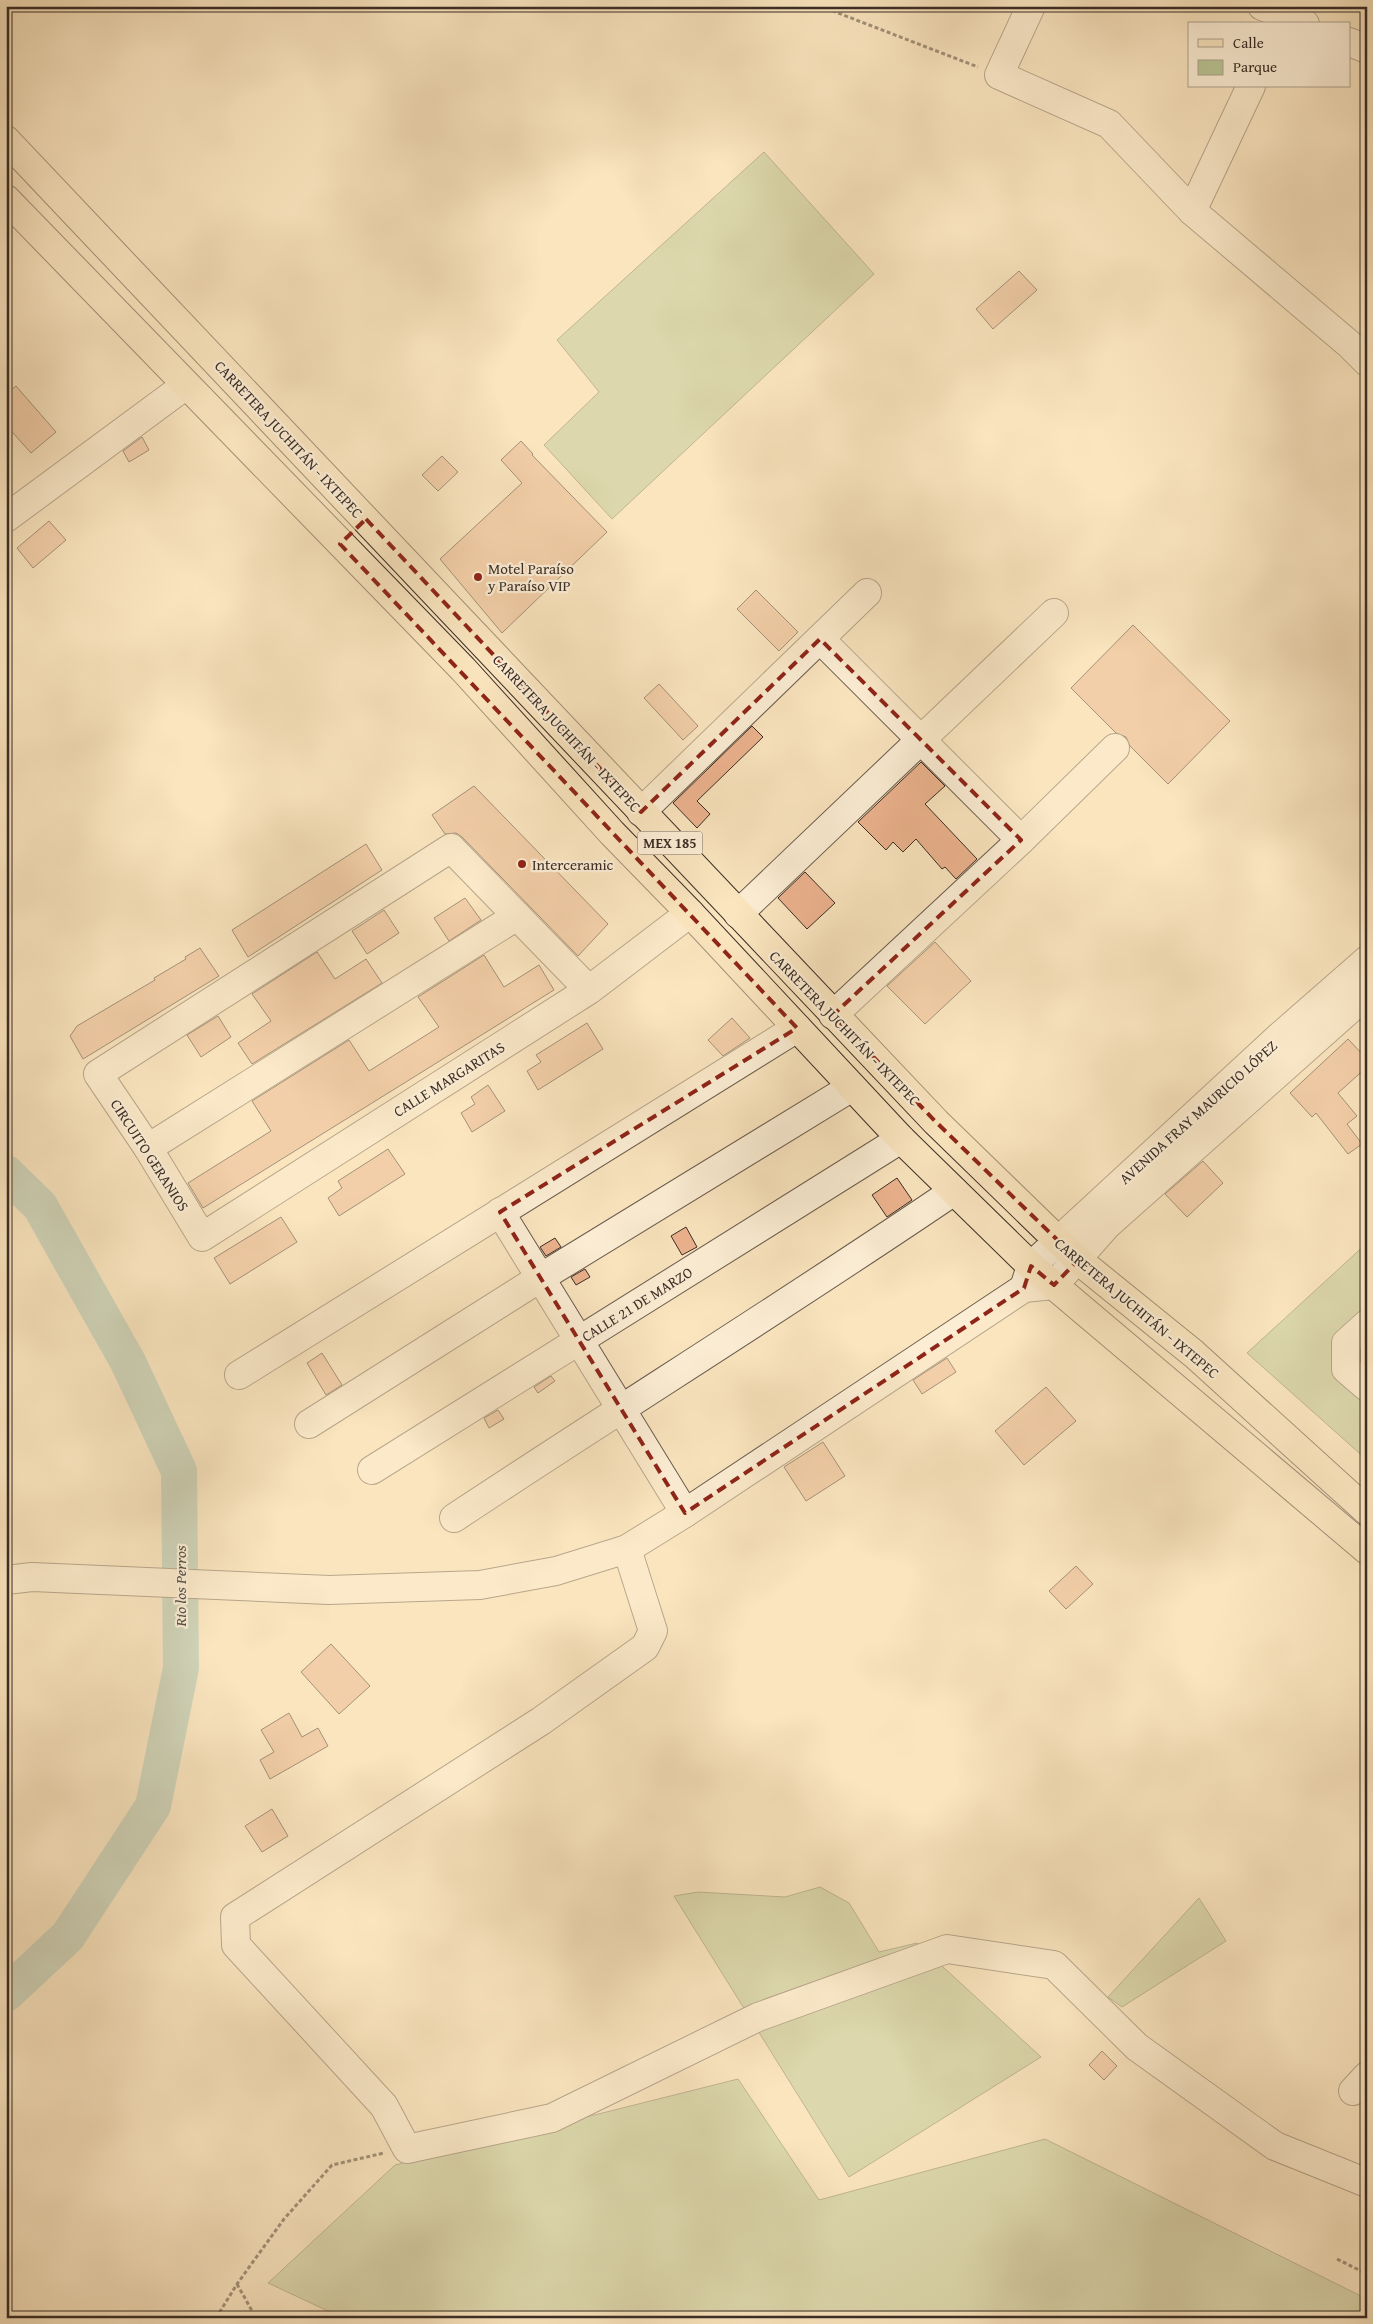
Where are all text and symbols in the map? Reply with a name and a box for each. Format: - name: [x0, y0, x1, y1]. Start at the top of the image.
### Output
- legend: [1188, 22, 1350, 88]
- text: Calle: [1233, 32, 1264, 53]
- text: Parque: [1233, 56, 1277, 77]
- street label: CARRETERA JUCHITÁN - IXTEPEC: [210, 355, 368, 523]
- place label: Motel Paraíso y Paraíso VIP: [487, 558, 574, 596]
- marker: Motel Paraíso y Paraíso VIP: [472, 571, 484, 583]
- street label: CARRETERA JUCHITÁN - IXTEPEC: [488, 649, 646, 817]
- road number: MEX 185: [638, 831, 702, 854]
- place label: Interceramic: [532, 854, 614, 875]
- marker: Interceramic: [516, 858, 528, 870]
- street label: CARRETERA JUCHITÁN - IXTEPEC: [765, 946, 925, 1110]
- street label: AVENIDA FRAY MAURICIO LÓPEZ: [1114, 1035, 1282, 1189]
- street label: CALLE MARGARITAS: [389, 1036, 509, 1122]
- street label: CIRCUITO GERANIOS: [106, 1095, 194, 1215]
- street label: CARRETERA JUCHITÁN - IXTEPEC: [1050, 1233, 1224, 1383]
- street label: CALLE 21 DE MARZO: [578, 1261, 696, 1347]
- water label: Rio los Perros: [168, 1545, 192, 1628]

